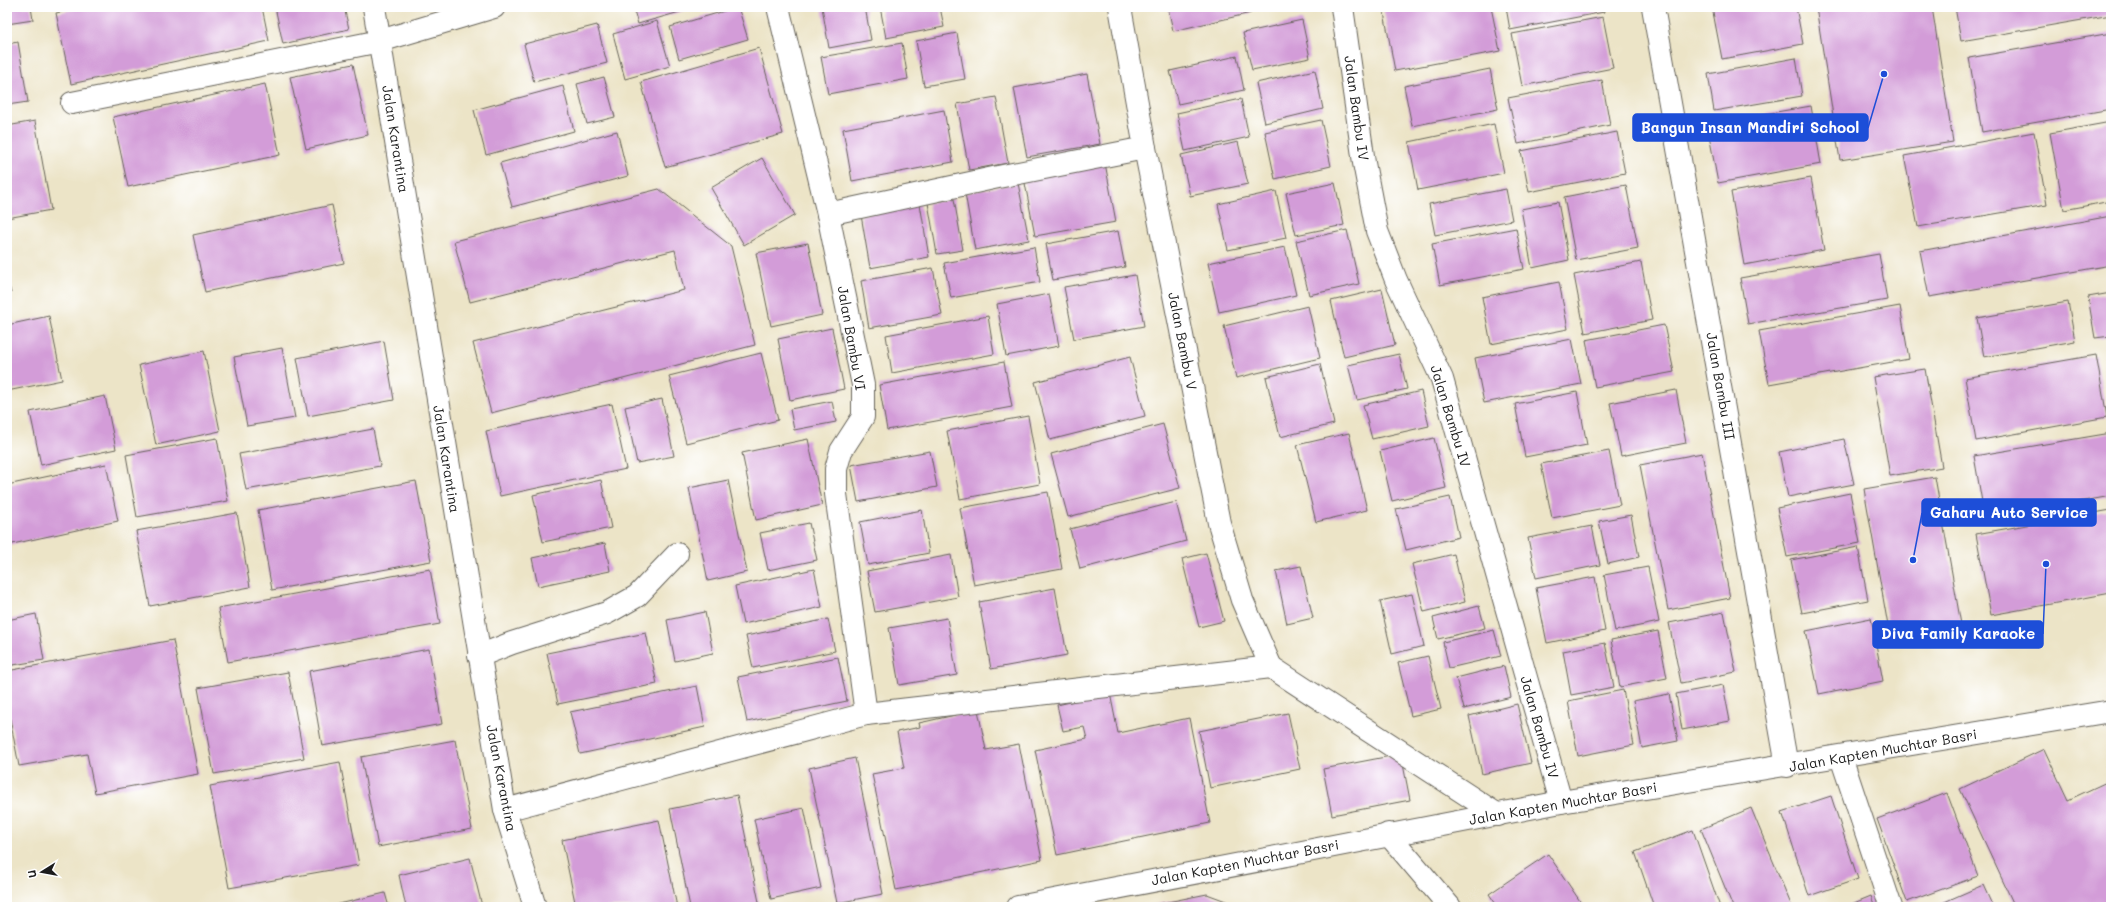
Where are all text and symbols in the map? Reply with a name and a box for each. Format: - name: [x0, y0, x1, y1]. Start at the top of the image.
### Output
- street label: Jalan Bambu IV: [1340, 54, 1374, 162]
- street label: Jalan Karantina: [378, 84, 414, 194]
- callout: Bangun Insan Mandiri School: [1633, 114, 1868, 141]
- text: Bangun Insan Mandiri School: [1641, 117, 1859, 137]
- street label: Jalan Bambu VI: [833, 284, 871, 392]
- street label: Jalan Bambu V: [1164, 290, 1202, 392]
- street label: Jalan Bambu III: [1702, 331, 1740, 441]
- street label: Jalan Bambu IV: [1426, 363, 1476, 469]
- street label: Jalan Karantina: [429, 404, 465, 514]
- callout: Gaharu Auto Service: [1922, 499, 2096, 526]
- text: Gaharu Auto Service: [1930, 502, 2088, 522]
- callout: Diva Family Karaoke: [1873, 621, 2043, 648]
- text: Diva Family Karaoke: [1881, 623, 2035, 643]
- street label: Jalan Bambu IV: [1516, 674, 1564, 780]
- street label: Jalan Karantina: [482, 723, 522, 833]
- street label: Jalan Kapten Muchtar Basri: [1787, 724, 1979, 776]
- street label: Jalan Kapten Muchtar Basri: [1467, 777, 1659, 829]
- street label: Jalan Kapten Muchtar Basri: [1150, 834, 1340, 890]
- north arrow: [22, 852, 62, 892]
- text: U: [24, 869, 40, 879]

